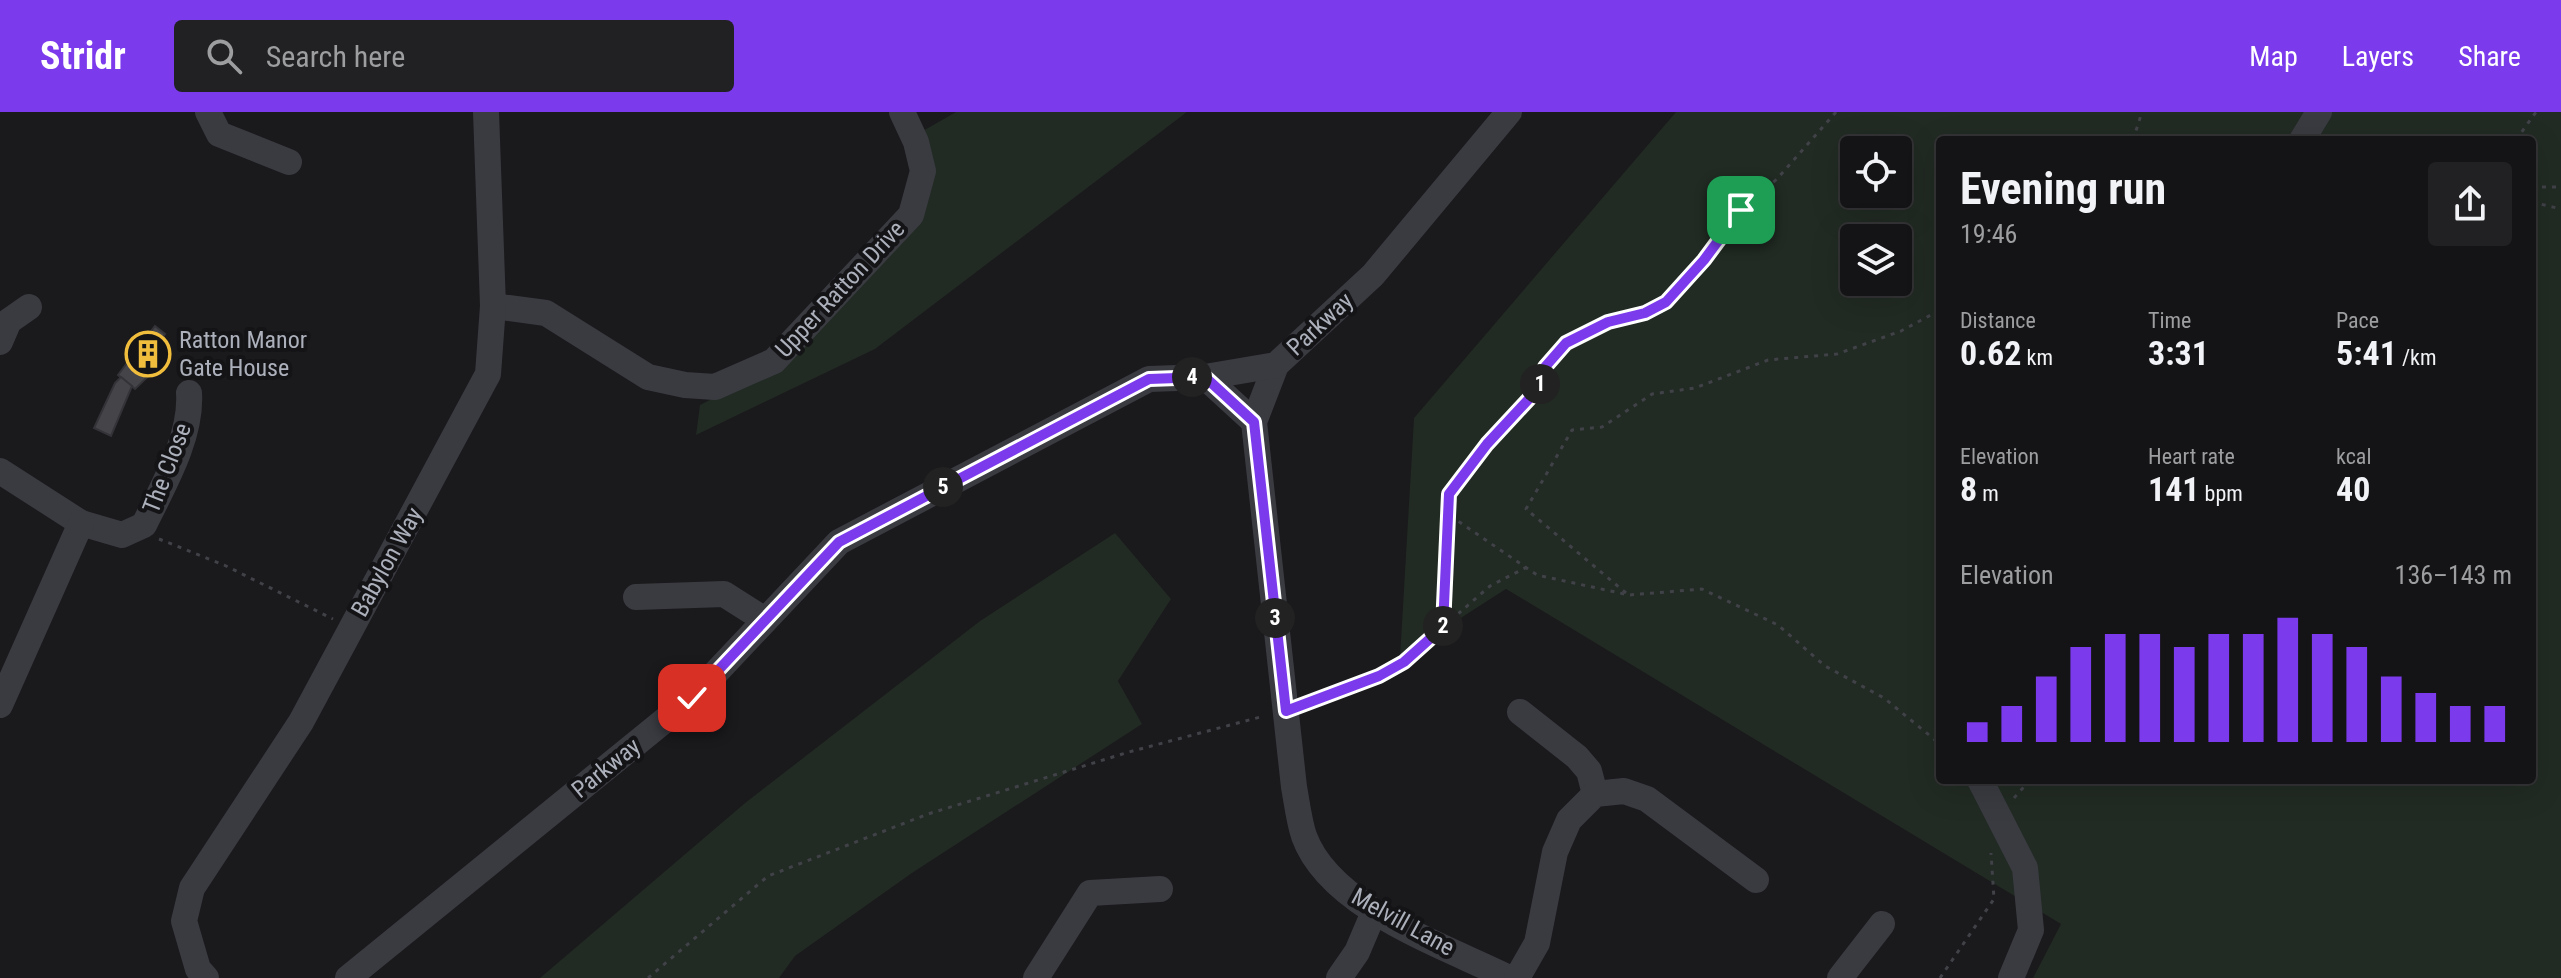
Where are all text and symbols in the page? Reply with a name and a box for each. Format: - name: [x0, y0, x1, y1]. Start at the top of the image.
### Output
- search box: [174, 20, 734, 92]
- text: Stridr: [40, 34, 126, 78]
- icon: search: [202, 34, 246, 78]
- text: Search here: [266, 39, 405, 74]
- text: Map: [2249, 40, 2298, 73]
- text: Layers: [2342, 40, 2414, 73]
- text: Share: [2458, 40, 2521, 73]
- map controls: [1840, 136, 1912, 296]
- button: locate: [1840, 136, 1912, 208]
- button: share: [2428, 162, 2512, 246]
- text: Evening run: [1960, 163, 2166, 215]
- pin: [1707, 176, 1775, 244]
- icon: arrive: [1719, 188, 1763, 232]
- street label: Upper Ratton Drive: [770, 215, 910, 363]
- text: 19:46: [1960, 219, 2017, 249]
- button: layers: [1840, 224, 1912, 296]
- street label: Parkway: [1281, 287, 1359, 361]
- text: Distance: [1960, 308, 2036, 333]
- text: Time: [2148, 308, 2191, 333]
- text: Pace: [2336, 308, 2379, 333]
- place label: Ratton Manor Gate House: [179, 326, 307, 382]
- building icon: Ratton Manor Gate House: [124, 330, 172, 378]
- text: 0.62: [1960, 333, 2021, 373]
- text: 3:31: [2148, 333, 2209, 373]
- text: 5:41: [2336, 333, 2397, 373]
- text: km: [2021, 345, 2053, 370]
- text: /km: [2397, 345, 2437, 370]
- pin: 4: [1172, 357, 1212, 397]
- text: 4: [1186, 364, 1198, 389]
- pin: 1: [1520, 364, 1560, 404]
- text: 1: [1534, 371, 1546, 396]
- street label: The Close: [137, 419, 197, 517]
- text: Elevation: [1960, 444, 2039, 469]
- text: Heart rate: [2148, 444, 2235, 469]
- text: kcal: [2336, 444, 2371, 469]
- pin: 5: [923, 467, 963, 507]
- text: 8: [1960, 469, 1977, 509]
- text: 141: [2148, 469, 2200, 509]
- text: 40: [2336, 469, 2370, 509]
- text: 5: [937, 474, 949, 499]
- text: m: [1977, 481, 1999, 506]
- text: bpm: [2200, 481, 2243, 506]
- street label: Babylon Way: [346, 503, 428, 621]
- text: Elevation: [1960, 560, 2054, 590]
- text: 136–143 m: [2395, 560, 2512, 590]
- pin: 3: [1255, 598, 1295, 638]
- text: 3: [1269, 605, 1281, 630]
- pin: 2: [1423, 606, 1463, 646]
- text: 2: [1437, 613, 1449, 638]
- pin: [658, 664, 726, 732]
- icon: check: [670, 676, 714, 720]
- street label: Parkway: [566, 732, 646, 804]
- street label: Melvill Lane: [1347, 882, 1459, 962]

